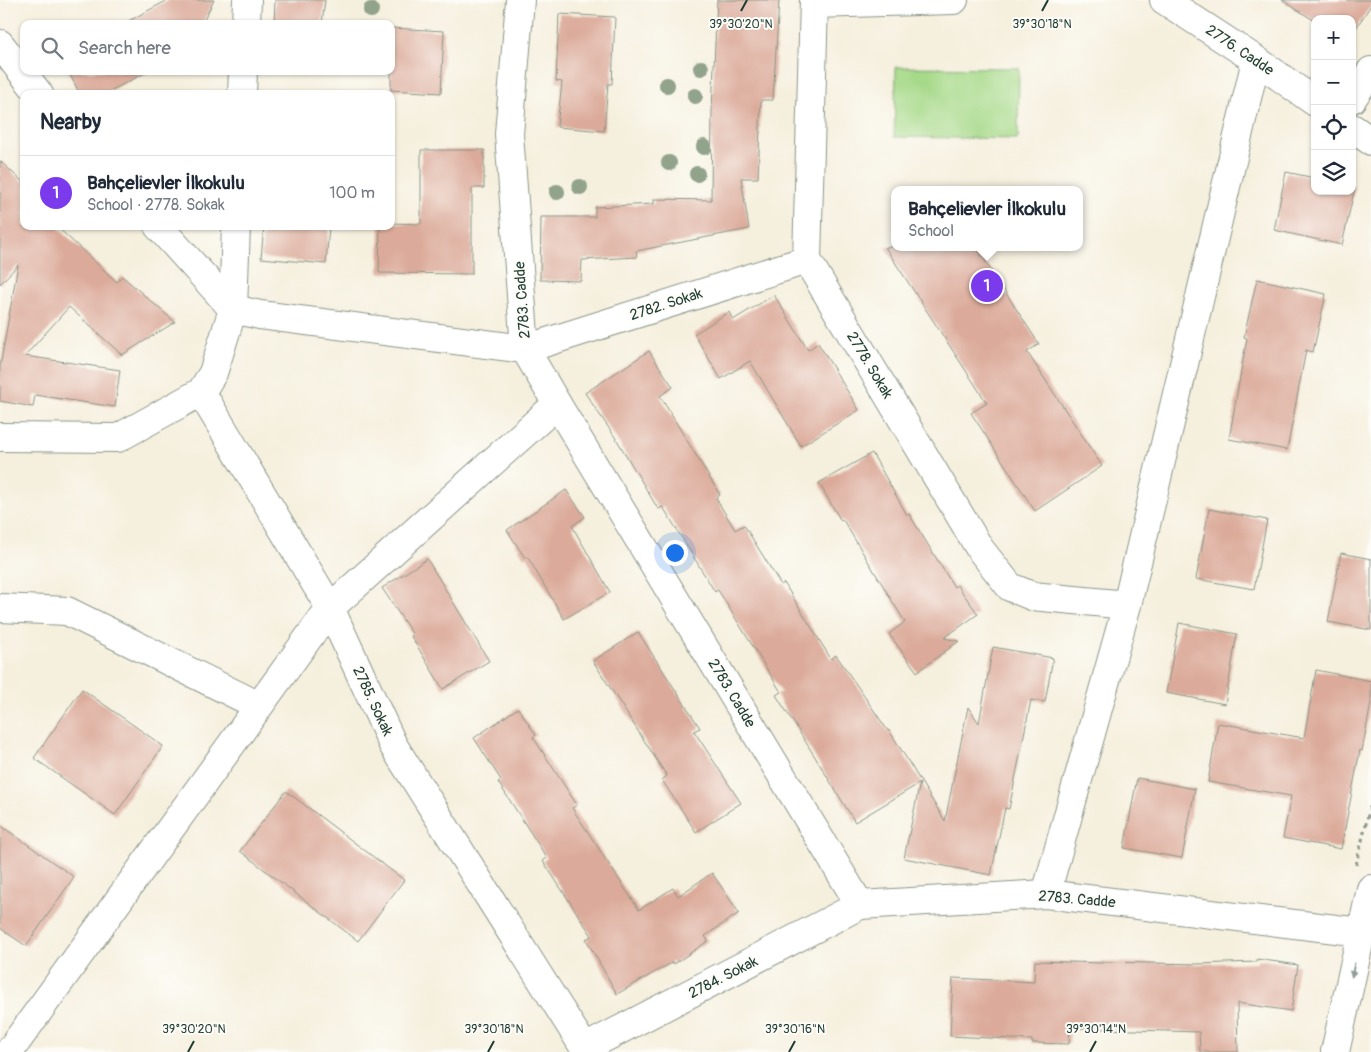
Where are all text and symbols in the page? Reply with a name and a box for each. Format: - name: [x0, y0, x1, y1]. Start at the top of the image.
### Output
- map controls: [1311, 15, 1356, 195]
- button: +: [1311, 15, 1356, 60]
- text: 39°30'20"N: [709, 17, 773, 32]
- text: 39°30'18"N: [1012, 17, 1072, 32]
- search box: [20, 20, 395, 75]
- street label: 2776. Cadde: [1202, 21, 1278, 80]
- icon: search: [38, 34, 66, 62]
- text: Search here: [78, 36, 171, 60]
- button: −: [1311, 60, 1356, 105]
- button: locate: [1311, 105, 1356, 150]
- text: Nearby: [40, 109, 101, 136]
- button: layers: [1311, 150, 1356, 195]
- text: Bahçelievler İlkokulu: [87, 171, 245, 195]
- text: 1: [53, 183, 59, 203]
- text: 100 m: [329, 183, 375, 203]
- popup: [891, 186, 1083, 251]
- text: School · 2778. Sokak: [87, 195, 225, 215]
- text: Bahçelievler İlkokulu: [908, 197, 1066, 221]
- text: School: [908, 221, 954, 241]
- street label: 2783. Cadde: [510, 260, 535, 339]
- pin: 1: [971, 267, 1003, 305]
- street label: 2782. Sokak: [628, 284, 706, 325]
- street label: 2778. Sokak: [842, 328, 897, 403]
- your location: [662, 540, 688, 566]
- street label: 2783. Cadde: [704, 655, 760, 732]
- street label: 2785. Sokak: [348, 663, 397, 740]
- street label: 2783. Cadde: [1038, 887, 1117, 912]
- street label: 2784. Sokak: [685, 952, 762, 1003]
- one-way arrow: [1349, 963, 1357, 978]
- text: 39°30'20"N: [162, 1022, 226, 1037]
- text: 39°30'18"N: [464, 1022, 524, 1037]
- text: 39°30'16"N: [765, 1022, 825, 1037]
- text: 39°30'14"N: [1066, 1022, 1126, 1037]

